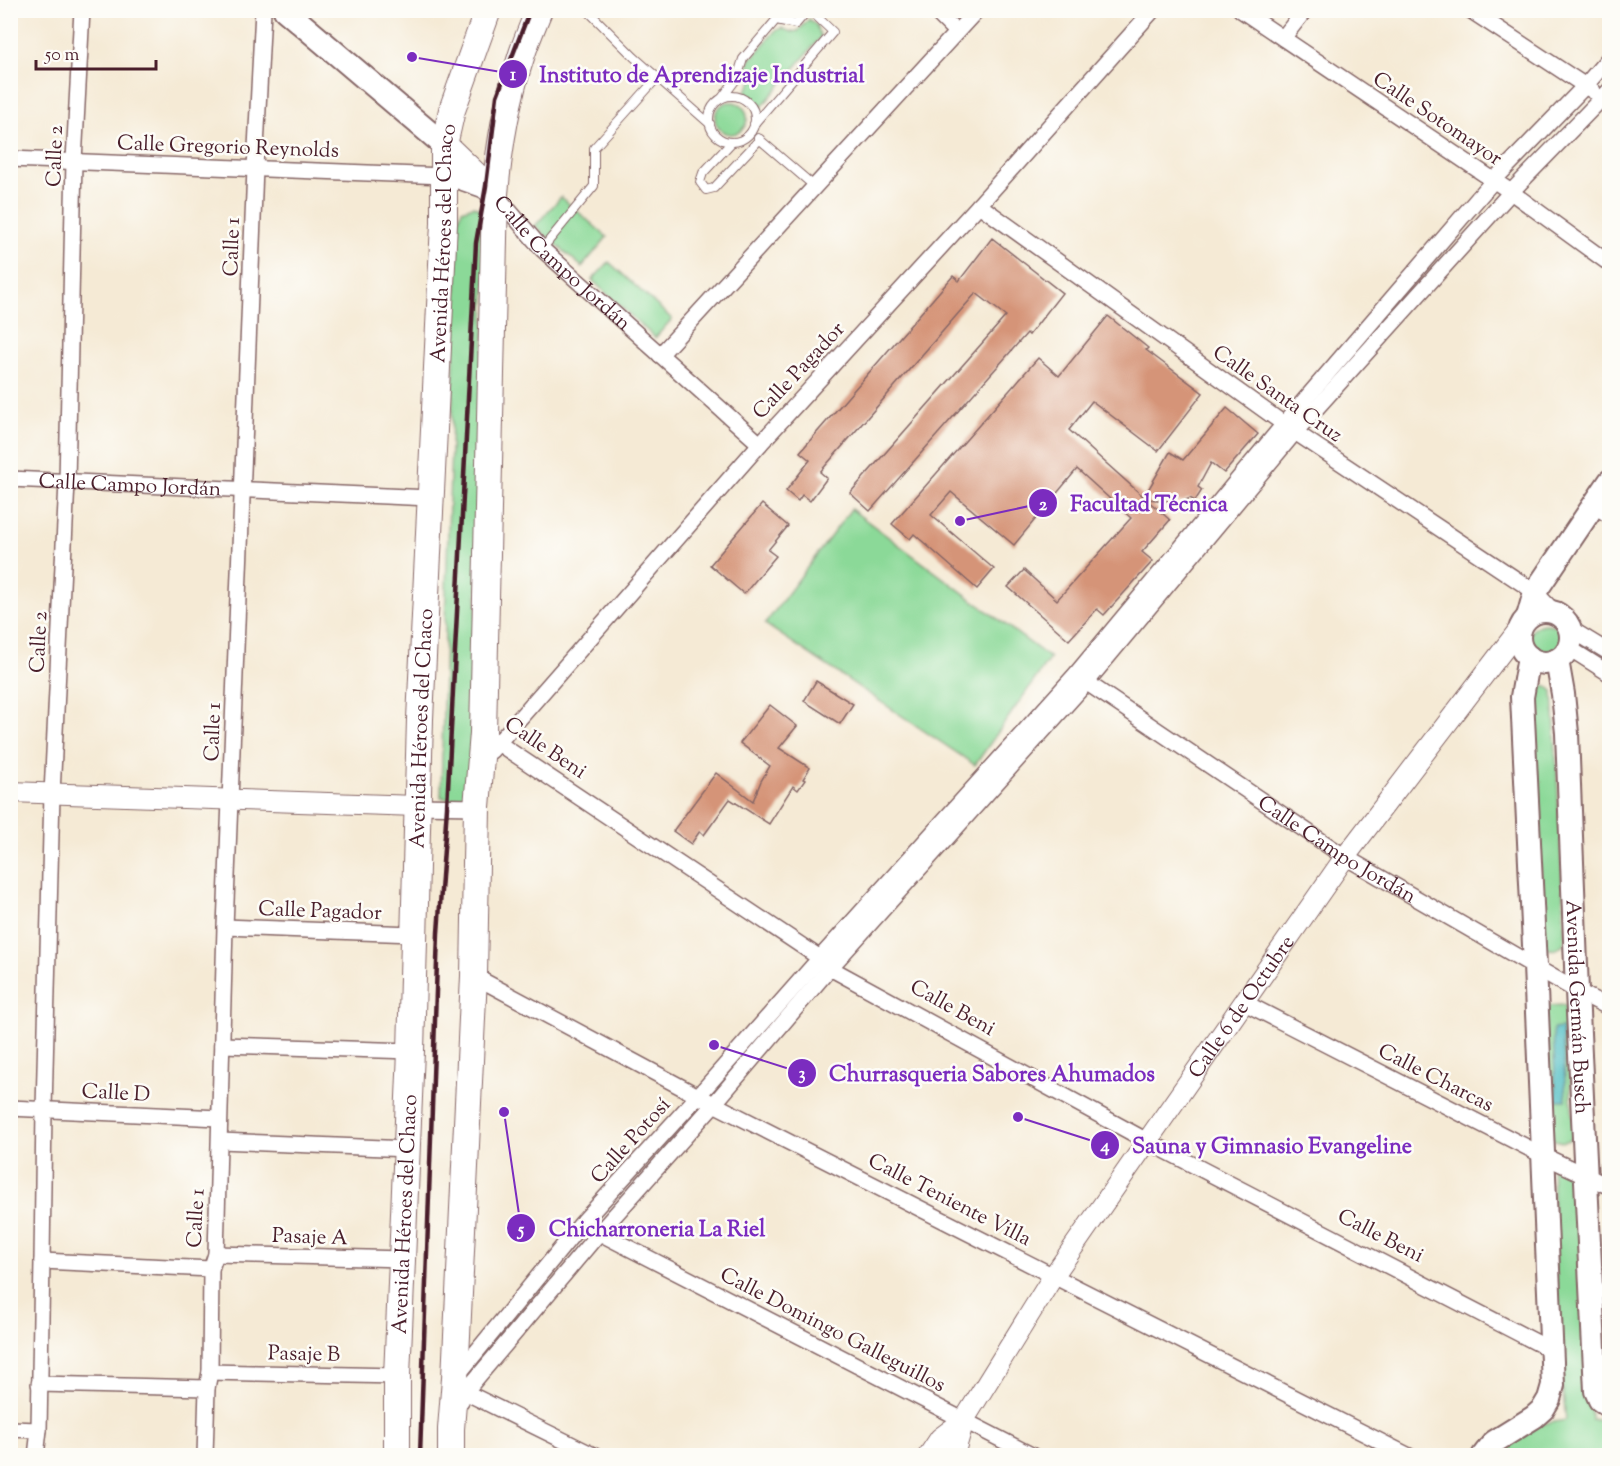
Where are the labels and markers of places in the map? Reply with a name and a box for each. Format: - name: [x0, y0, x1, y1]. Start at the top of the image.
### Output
- callout: Instituto de Aprendizaje Industrial: [498, 54, 877, 94]
- callout: Facultad Técnica: [1028, 483, 1239, 523]
- callout: Churrasqueria Sabores Ahumados: [787, 1053, 1167, 1093]
- callout: Sauna y Gimnasio Evangeline: [1090, 1125, 1424, 1165]
- callout: Chicharroneria La Riel: [506, 1208, 777, 1248]

